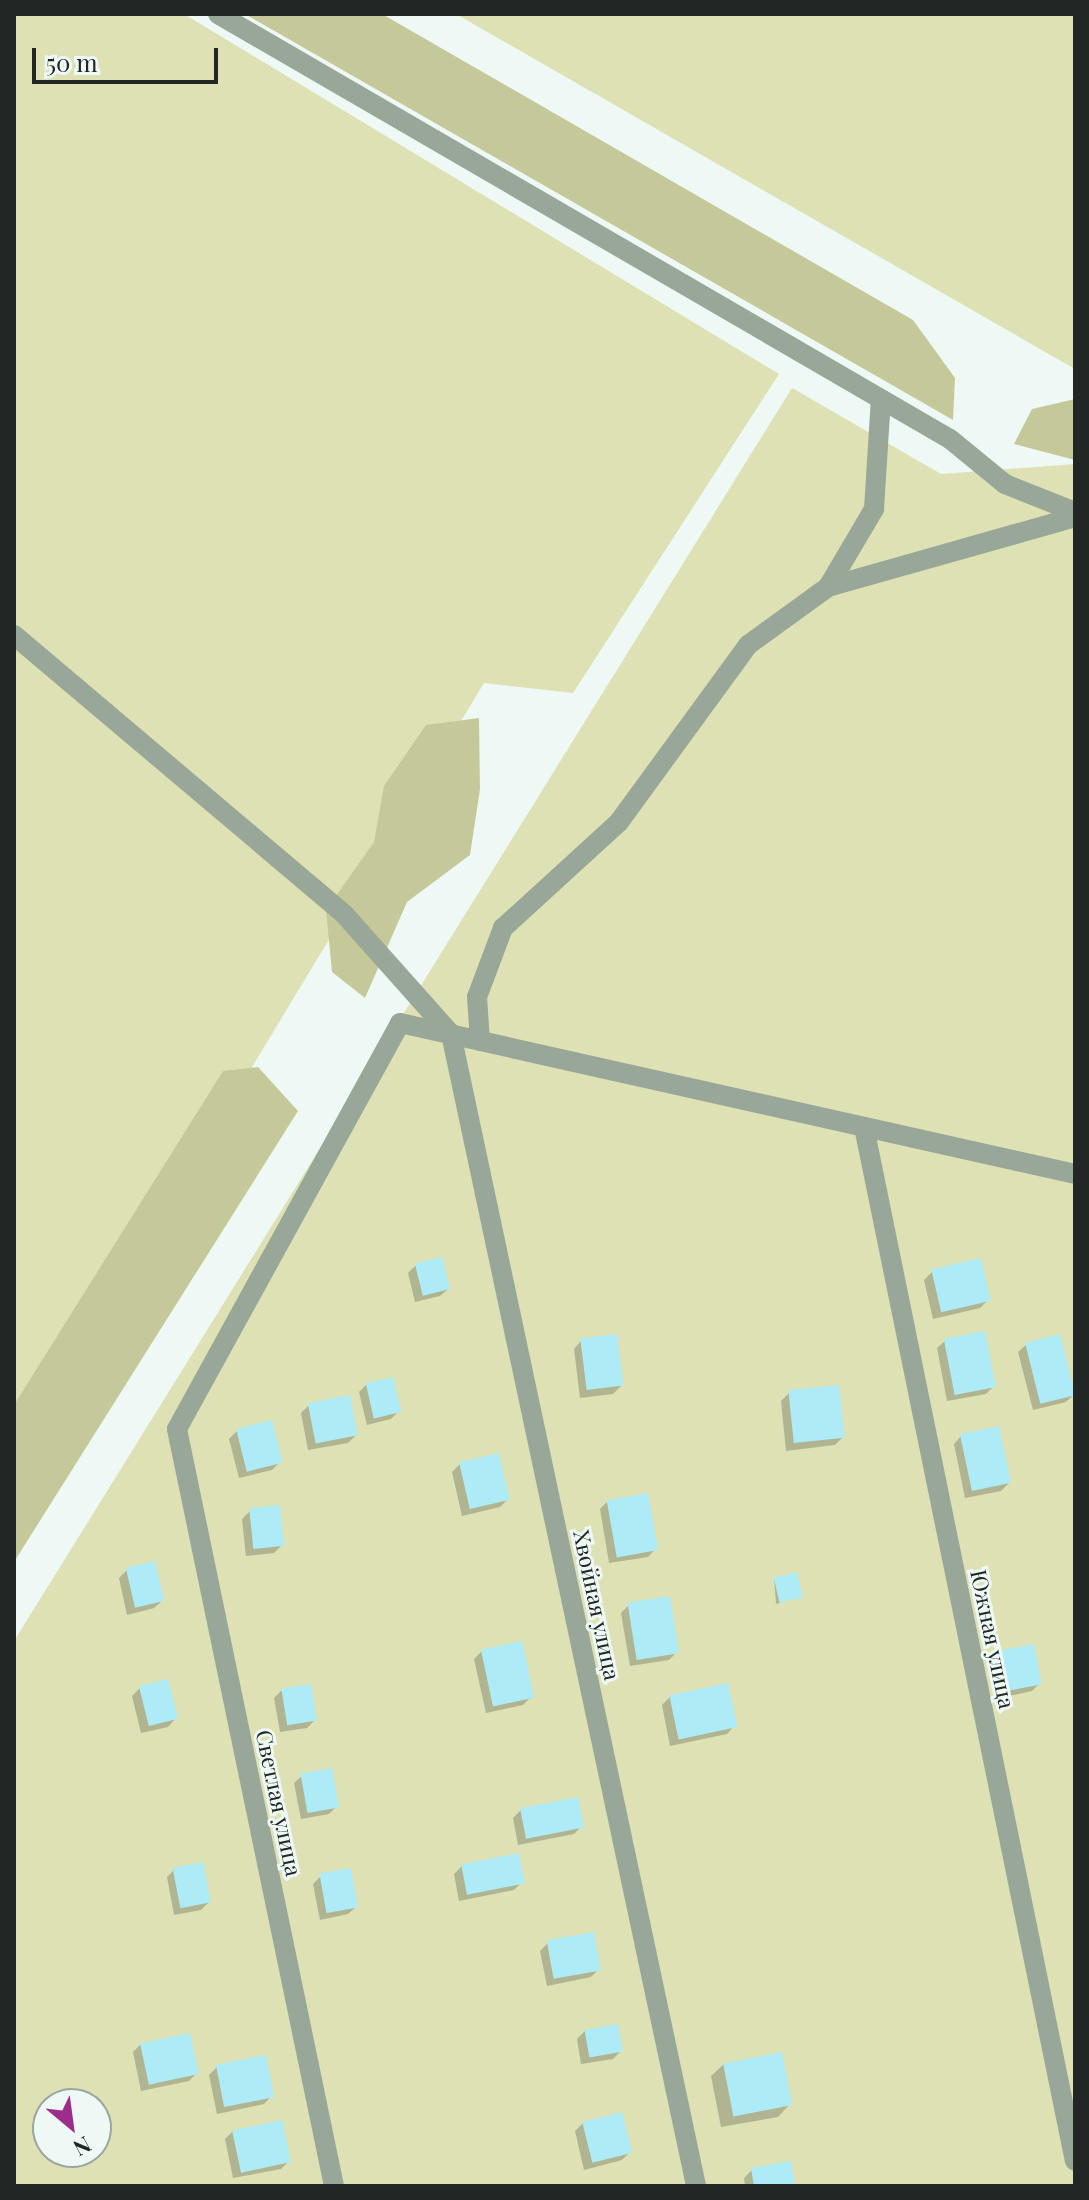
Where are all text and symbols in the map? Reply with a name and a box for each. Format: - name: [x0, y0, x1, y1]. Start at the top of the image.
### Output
- scale bar: [36, 32, 222, 82]
- text: 50 m: [46, 46, 98, 78]
- street label: Хвойная улица: [568, 1527, 626, 1683]
- street label: Южная улица: [965, 1567, 1021, 1711]
- street label: Светлая улица: [251, 1728, 307, 1878]
- north arrow: [32, 2088, 112, 2168]
- text: N: [68, 2130, 97, 2164]

